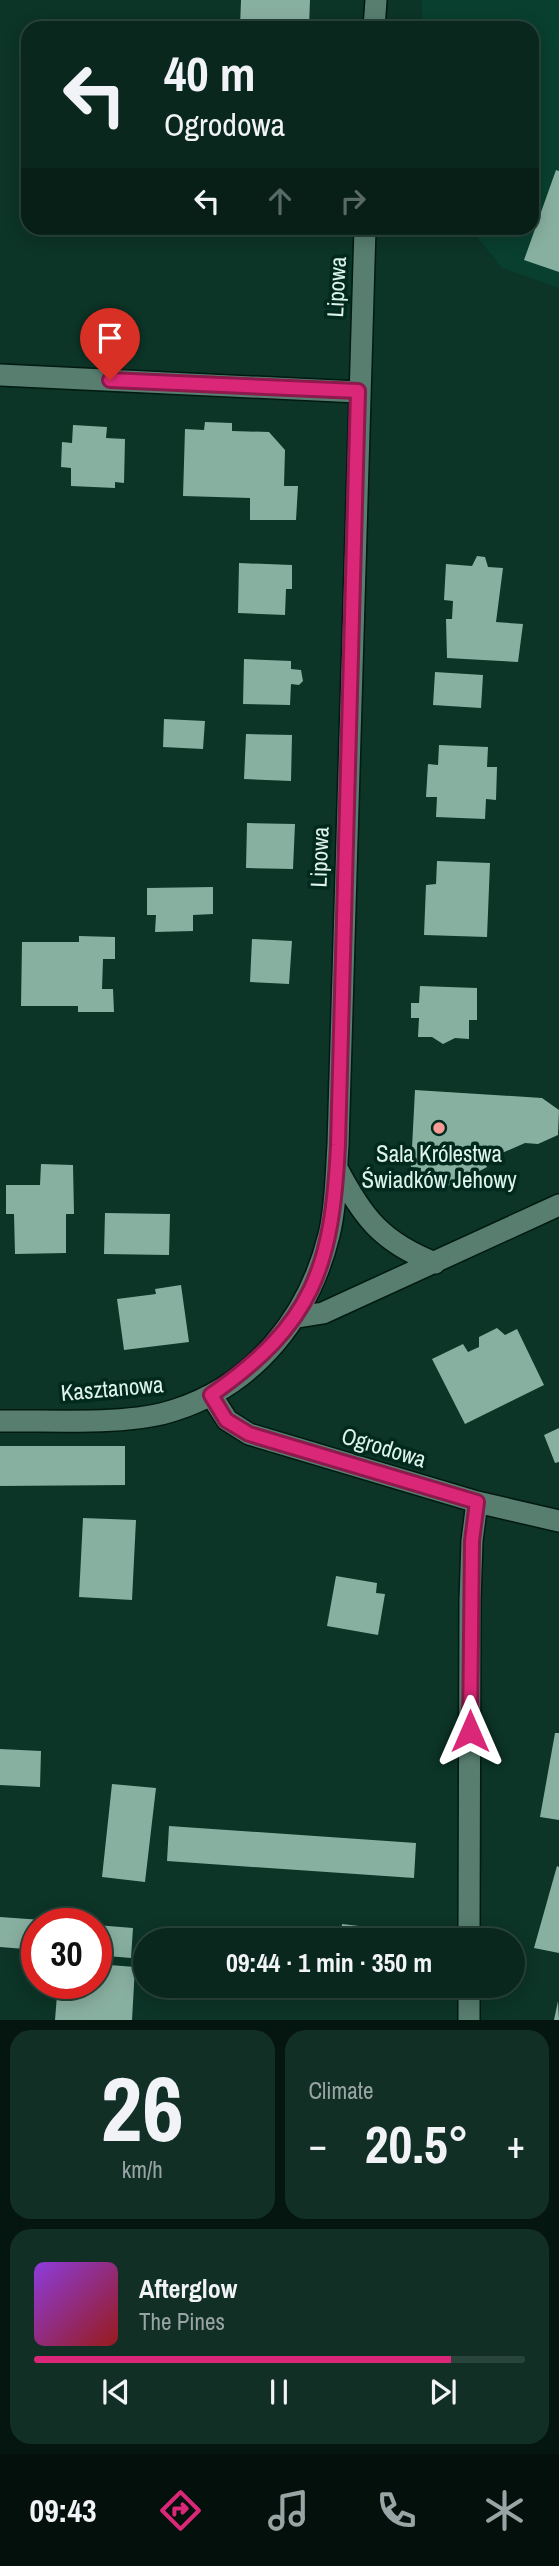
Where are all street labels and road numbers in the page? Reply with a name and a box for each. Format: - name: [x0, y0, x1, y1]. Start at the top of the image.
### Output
- street label: Lipowa: [319, 255, 353, 318]
- street label: Lipowa: [302, 826, 336, 888]
- street label: Kasztanowa: [59, 1368, 165, 1408]
- street label: Ogrodowa: [338, 1419, 431, 1475]

